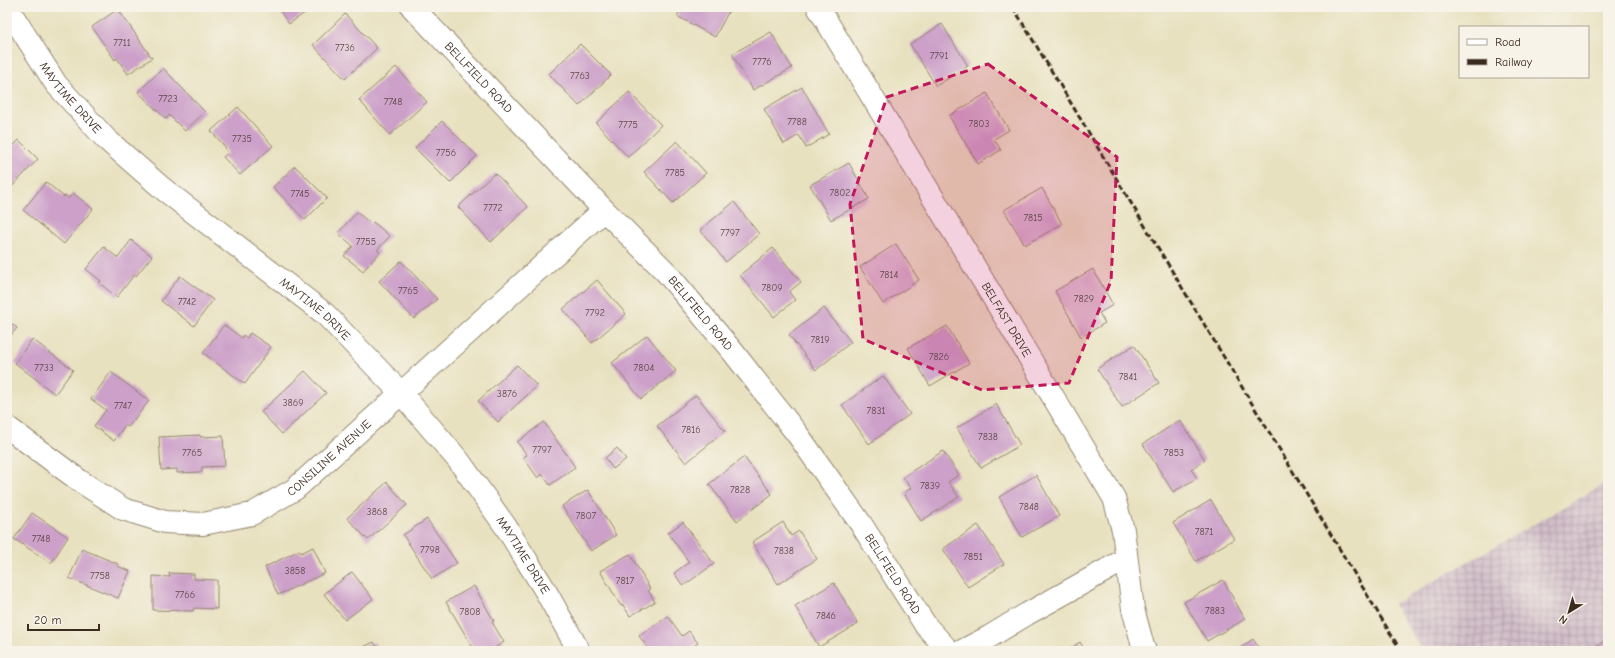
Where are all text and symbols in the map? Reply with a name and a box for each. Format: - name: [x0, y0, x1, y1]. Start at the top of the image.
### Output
- legend: [1459, 26, 1589, 78]
- text: Road: [1495, 35, 1521, 49]
- house number: 7711: [113, 37, 131, 49]
- street label: BELLFIELD ROAD: [442, 39, 516, 116]
- house number: 7736: [335, 42, 355, 54]
- house number: 7791: [930, 50, 948, 62]
- text: Railway: [1495, 55, 1533, 69]
- house number: 7776: [752, 56, 772, 68]
- street label: MAYTIME DRIVE: [37, 59, 104, 136]
- house number: 7763: [570, 70, 590, 82]
- house number: 7723: [158, 93, 178, 105]
- house number: 7748: [384, 96, 402, 108]
- house number: 7788: [787, 116, 807, 128]
- house number: 7803: [969, 118, 989, 130]
- house number: 7775: [618, 119, 638, 131]
- house number: 7735: [232, 133, 252, 145]
- house number: 7756: [436, 147, 456, 159]
- house number: 7785: [665, 167, 685, 179]
- house number: 7802: [829, 187, 851, 199]
- house number: 7745: [291, 188, 309, 200]
- house number: 7772: [483, 202, 503, 214]
- house number: 7815: [1023, 212, 1043, 224]
- house number: 7797: [720, 227, 740, 239]
- house number: 7755: [356, 236, 376, 248]
- house number: 7814: [880, 269, 898, 281]
- street label: BELLFIELD ROAD: [665, 273, 736, 353]
- street label: MAYTIME DRIVE: [277, 275, 353, 343]
- street label: BELFAST DRIVE: [979, 280, 1034, 359]
- house number: 7809: [761, 282, 783, 294]
- house number: 7765: [398, 285, 418, 297]
- house number: 7829: [1074, 293, 1094, 305]
- house number: 7742: [178, 296, 196, 308]
- house number: 7792: [585, 307, 605, 319]
- house number: 7819: [810, 334, 830, 346]
- house number: 7826: [929, 351, 949, 363]
- house number: 7733: [34, 362, 54, 374]
- house number: 7804: [634, 362, 655, 374]
- house number: 7841: [1119, 371, 1137, 383]
- house number: 3876: [497, 388, 517, 400]
- house number: 3869: [283, 397, 303, 409]
- house number: 7747: [114, 400, 132, 412]
- house number: 7831: [867, 405, 885, 417]
- street label: CONSILINE AVENUE: [285, 417, 374, 499]
- house number: 7816: [681, 424, 701, 436]
- house number: 7838: [978, 431, 998, 443]
- house number: 7797: [532, 444, 552, 456]
- house number: 7765: [182, 447, 202, 459]
- house number: 7853: [1164, 447, 1184, 459]
- house number: 7839: [920, 480, 940, 492]
- house number: 7828: [730, 484, 750, 496]
- house number: 7848: [1019, 501, 1039, 513]
- house number: 3868: [367, 506, 387, 518]
- house number: 7807: [576, 510, 597, 522]
- street label: MAYTIME DRIVE: [494, 514, 553, 596]
- house number: 7871: [1195, 526, 1213, 538]
- street label: BELLFIELD ROAD: [862, 531, 924, 617]
- house number: 7748: [32, 533, 50, 545]
- house number: 7798: [420, 544, 440, 556]
- house number: 7838: [774, 545, 794, 557]
- house number: 7851: [963, 551, 983, 563]
- house number: 3858: [285, 565, 305, 577]
- house number: 7758: [90, 570, 110, 582]
- house number: 7817: [616, 575, 635, 587]
- house number: 7766: [175, 589, 195, 601]
- north arrow: [1549, 592, 1589, 632]
- house number: 7883: [1205, 605, 1225, 617]
- scale bar: [28, 606, 99, 632]
- house number: 7808: [459, 606, 481, 618]
- house number: 7846: [816, 610, 836, 622]
- text: N: [1557, 612, 1570, 627]
- text: 20 m: [34, 613, 62, 627]

